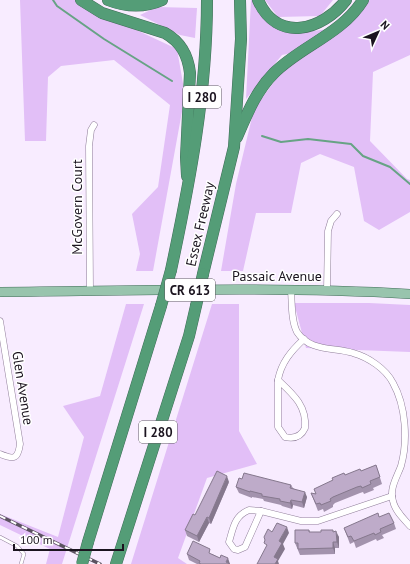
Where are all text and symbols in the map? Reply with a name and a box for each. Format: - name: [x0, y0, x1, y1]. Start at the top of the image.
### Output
- north arrow: [358, 12, 398, 52]
- text: N: [378, 18, 393, 33]
- road number: I 280: [183, 86, 221, 108]
- street label: McGovern Court: [68, 159, 86, 255]
- street label: Essex Freeway: [182, 179, 219, 268]
- street label: Passaic Avenue: [232, 267, 322, 285]
- road number: CR 613: [165, 279, 215, 301]
- street label: Glen Avenue: [8, 350, 38, 426]
- road number: I 280: [139, 421, 177, 443]
- scale bar: [14, 526, 123, 552]
- text: 100 m: [20, 532, 53, 547]

